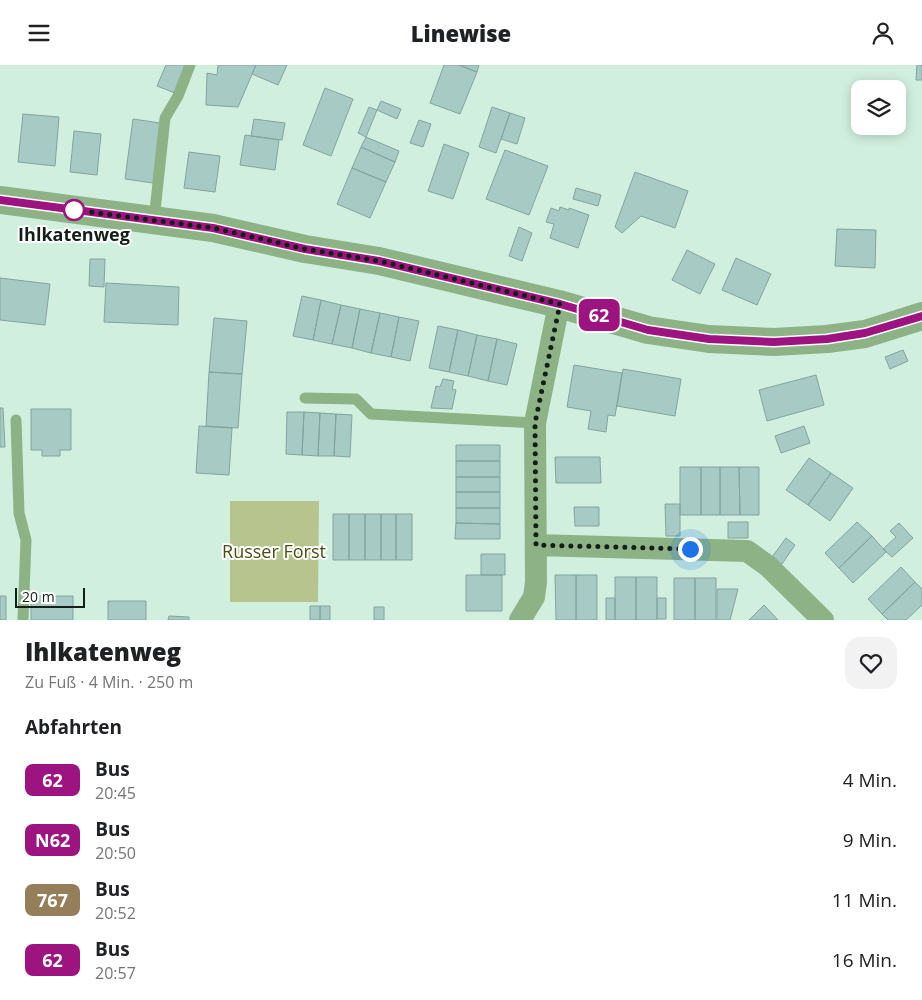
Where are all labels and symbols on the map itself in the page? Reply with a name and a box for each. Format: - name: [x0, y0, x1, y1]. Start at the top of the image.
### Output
- marker: Ihlkatenweg: [63, 199, 85, 221]
- place label: Ihlkatenweg: [18, 222, 130, 246]
- line badge: 62: [576, 299, 622, 331]
- your location: [678, 537, 703, 562]
- park label: Russer Forst: [222, 539, 326, 563]
- scale bar: [15, 585, 85, 608]

